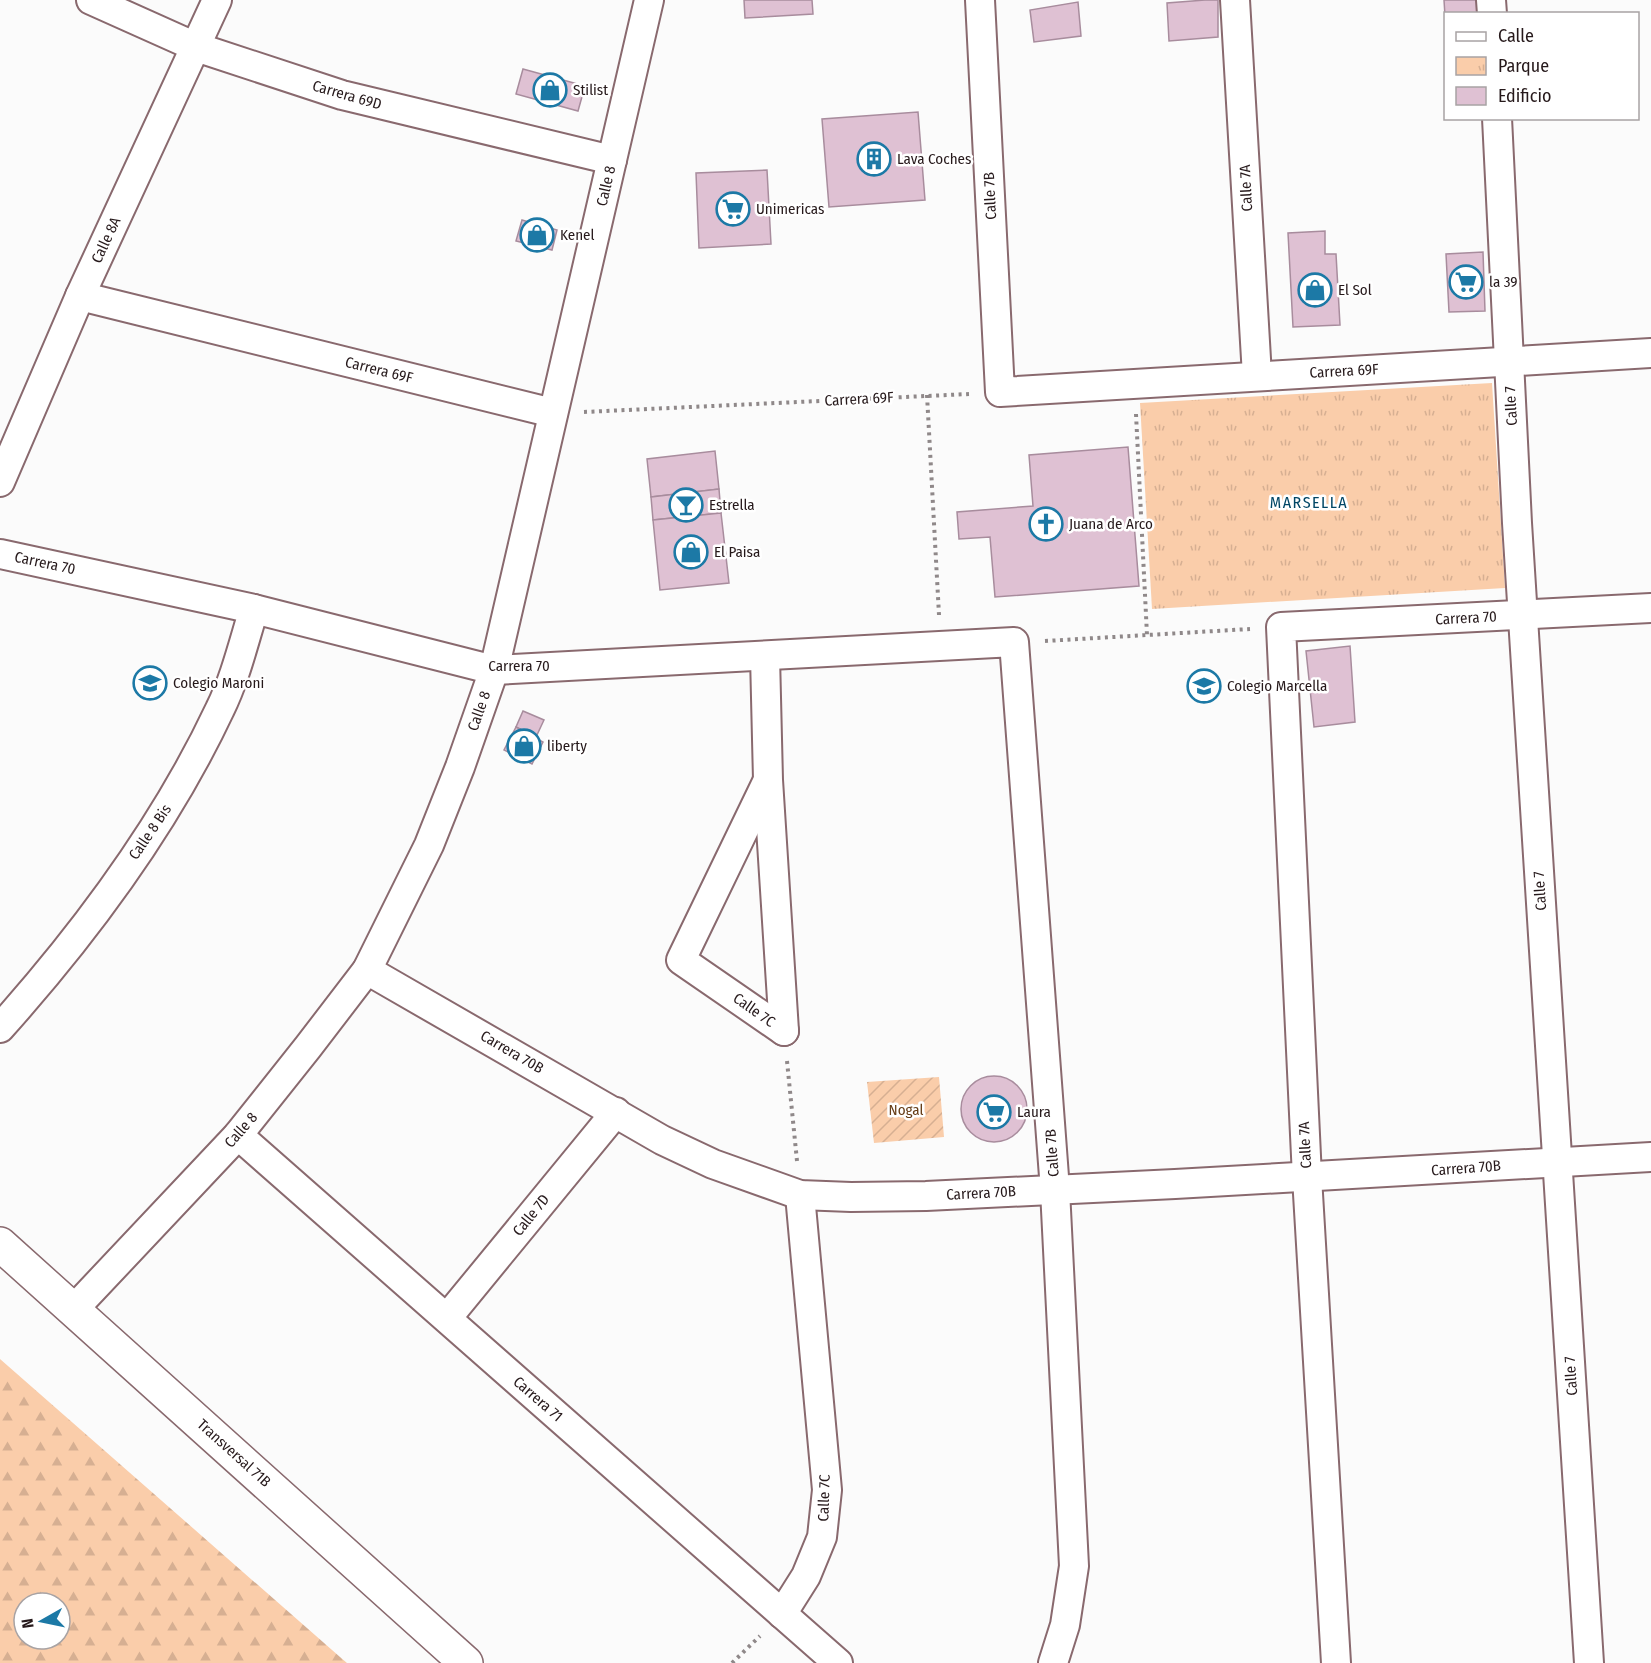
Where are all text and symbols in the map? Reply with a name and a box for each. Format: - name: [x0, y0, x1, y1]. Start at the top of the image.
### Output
- legend: [1444, 12, 1639, 120]
- text: Calle: [1498, 25, 1534, 47]
- text: Parque: [1498, 55, 1549, 77]
- shop icon: Stilist: [532, 72, 568, 108]
- street label: Carrera 69D: [310, 77, 384, 113]
- place label: Stilist: [573, 81, 608, 99]
- text: Edificio: [1498, 85, 1551, 107]
- building icon: Lava Coches: [856, 141, 892, 177]
- place label: Lava Coches: [897, 150, 971, 168]
- street label: Calle 8: [593, 164, 619, 208]
- street label: Calle 7A: [1236, 164, 1256, 212]
- street label: Calle 7B: [980, 172, 1000, 220]
- supermarket icon: Unimericas: [715, 191, 751, 227]
- place label: Unimericas: [756, 200, 824, 218]
- street label: Calle 8A: [88, 214, 125, 266]
- shop icon: Kenel: [519, 217, 555, 253]
- place label: Kenel: [560, 226, 594, 244]
- supermarket icon: la 39: [1448, 264, 1484, 300]
- shop icon: El Sol: [1297, 272, 1333, 308]
- place label: la 39: [1489, 273, 1518, 291]
- place label: El Sol: [1338, 281, 1372, 299]
- street label: Carrera 69F: [343, 353, 415, 387]
- street label: Carrera 69F: [1309, 360, 1379, 382]
- street label: Calle 7: [1501, 386, 1521, 426]
- street label: Carrera 69F: [824, 388, 894, 410]
- bar icon: Estrella: [668, 487, 704, 523]
- district label: MARSELLA: [1270, 493, 1348, 512]
- place label: Estrella: [709, 496, 755, 514]
- church icon: Juana de Arco: [1028, 506, 1064, 542]
- place label: Juana de Arco: [1069, 515, 1153, 533]
- shop icon: El Paisa: [673, 534, 709, 570]
- place label: El Paisa: [714, 543, 760, 561]
- street label: Carrera 70: [13, 548, 77, 578]
- street label: Carrera 70: [1435, 607, 1497, 629]
- street label: Carrera 70: [488, 657, 550, 675]
- school or university icon: Colegio Maroni: [132, 665, 168, 701]
- school or university icon: Colegio Marcella: [1186, 668, 1222, 704]
- place label: Colegio Maroni: [173, 674, 264, 692]
- place label: Colegio Marcella: [1227, 677, 1327, 695]
- street label: Calle 8: [464, 689, 494, 733]
- shop icon: liberty: [506, 728, 542, 764]
- place label: liberty: [547, 737, 587, 755]
- street label: Calle 8 Bis: [125, 801, 175, 863]
- street label: Calle 7: [1530, 871, 1550, 911]
- street label: Calle 7C: [730, 989, 779, 1031]
- street label: Carrera 70B: [477, 1027, 547, 1077]
- supermarket icon: Laura: [976, 1094, 1012, 1130]
- park label: Nogal: [889, 1101, 923, 1119]
- place label: Laura: [1017, 1103, 1051, 1121]
- street label: Calle 8: [221, 1109, 261, 1151]
- street label: Calle 7A: [1295, 1121, 1315, 1169]
- street label: Calle 7B: [1041, 1129, 1063, 1177]
- street label: Carrera 70B: [1431, 1157, 1501, 1179]
- street label: Carrera 70B: [946, 1182, 1016, 1204]
- street label: Calle 7D: [509, 1191, 553, 1239]
- street label: Calle 7: [1561, 1356, 1581, 1396]
- street label: Carrera 71: [510, 1373, 566, 1425]
- street label: Transversal 71B: [194, 1415, 274, 1491]
- street label: Calle 7C: [814, 1474, 834, 1522]
- north arrow: [12, 1591, 72, 1651]
- text: N: [18, 1617, 38, 1629]

